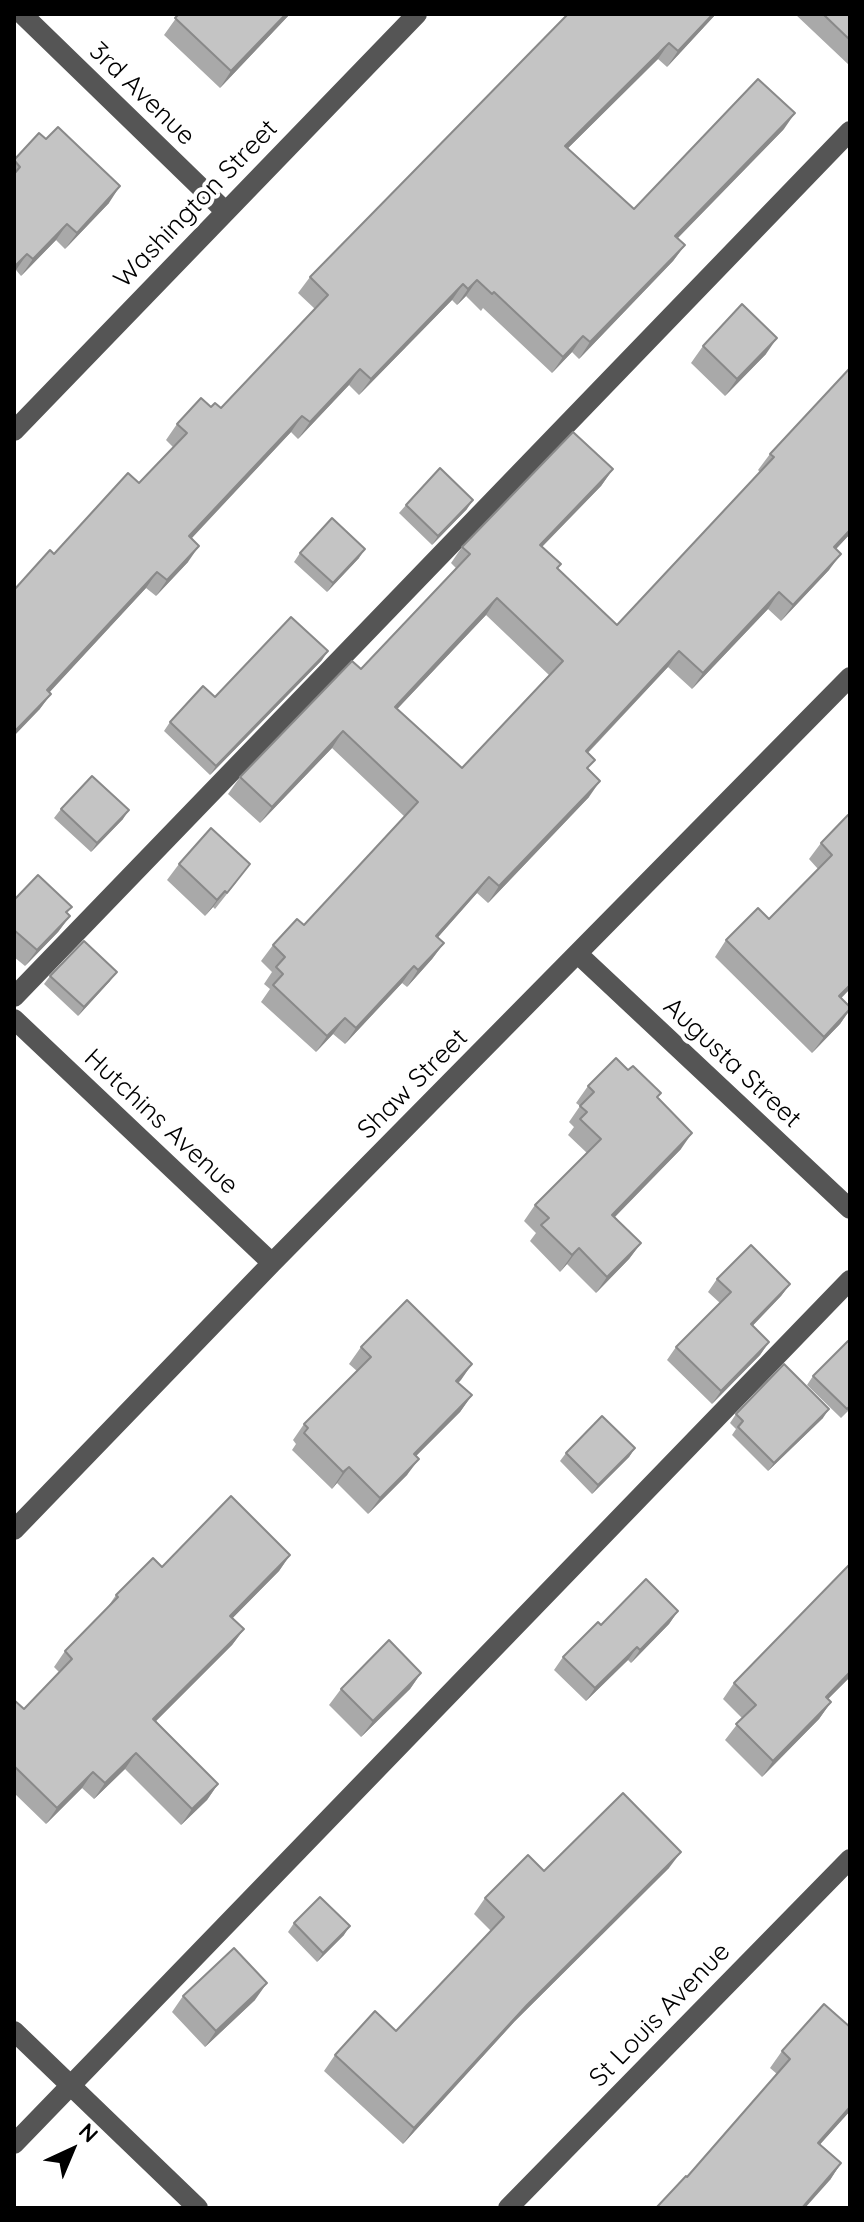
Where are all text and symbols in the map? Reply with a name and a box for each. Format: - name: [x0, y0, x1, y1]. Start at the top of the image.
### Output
- street label: 3rd Avenue: [83, 36, 201, 152]
- street label: Washington Street: [108, 113, 284, 295]
- street label: Augusta Street: [657, 991, 807, 1135]
- street label: Shaw Street: [352, 1023, 474, 1145]
- street label: Hutchins Avenue: [78, 1043, 244, 1201]
- street label: St Louis Avenue: [583, 1936, 737, 2094]
- north arrow: [32, 2110, 112, 2190]
- text: N: [73, 2117, 104, 2148]

